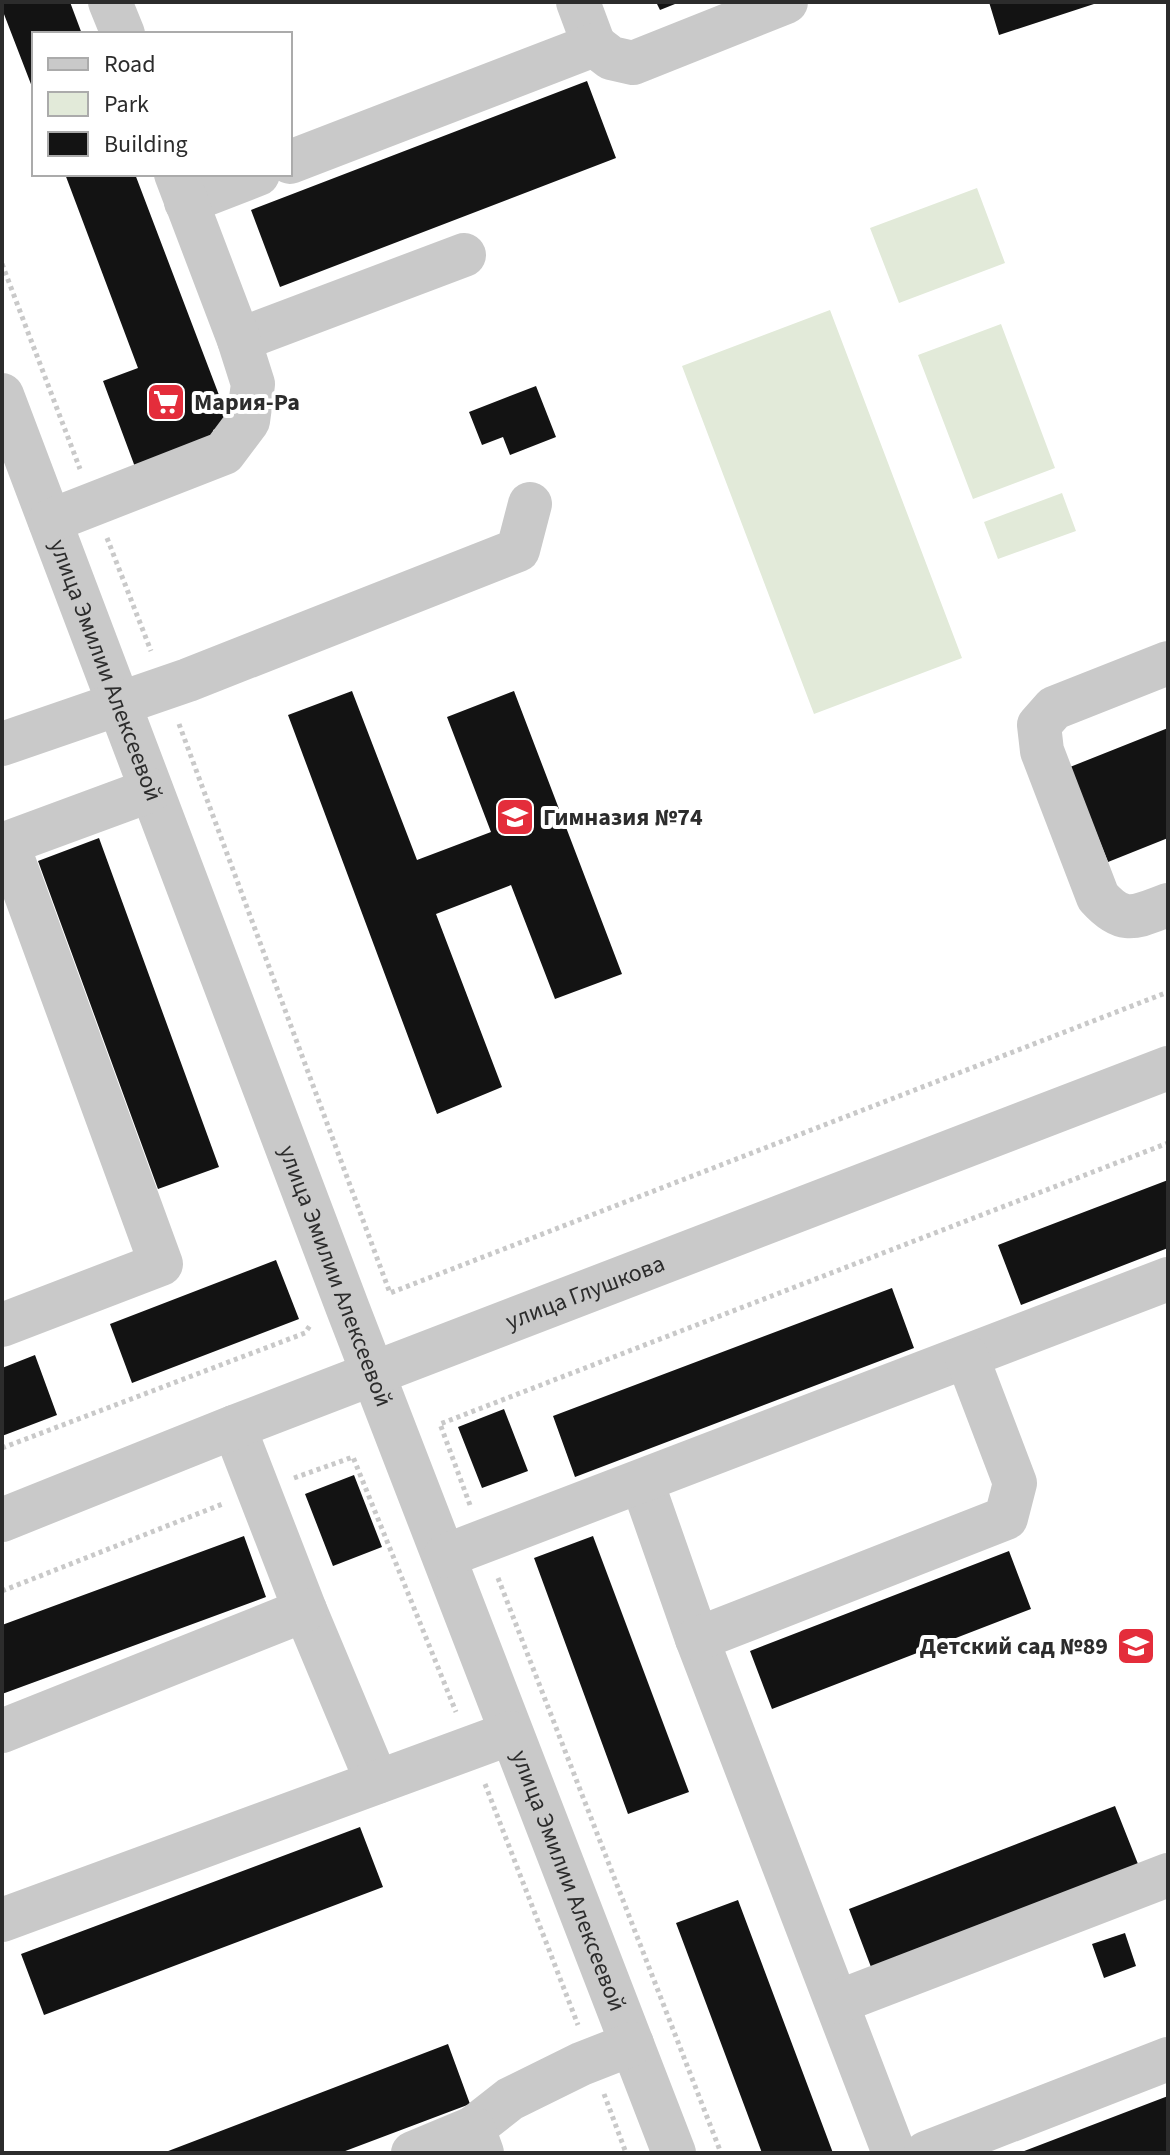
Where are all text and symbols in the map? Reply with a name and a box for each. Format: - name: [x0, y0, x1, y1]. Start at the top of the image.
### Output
- legend: [32, 32, 292, 176]
- text: Road: [104, 47, 156, 82]
- text: Park: [104, 87, 149, 122]
- text: Building: [104, 127, 188, 162]
- supermarket icon: Мария-Ра: [145, 381, 187, 423]
- place label: Мария-Ра: [194, 385, 300, 420]
- street label: улица Эмилии Алексеевой: [41, 534, 172, 806]
- school or university icon: Гимназия №74: [494, 796, 536, 838]
- place label: Гимназия №74: [543, 800, 703, 835]
- street label: улица Эмилии Алексеевой: [270, 1140, 402, 1412]
- street label: улица Глушкова: [500, 1246, 670, 1339]
- school or university icon: Детский сад №89: [1115, 1625, 1157, 1667]
- place label: Детский сад №89: [920, 1629, 1108, 1664]
- street label: улица Эмилии Алексеевой: [502, 1745, 635, 2016]

